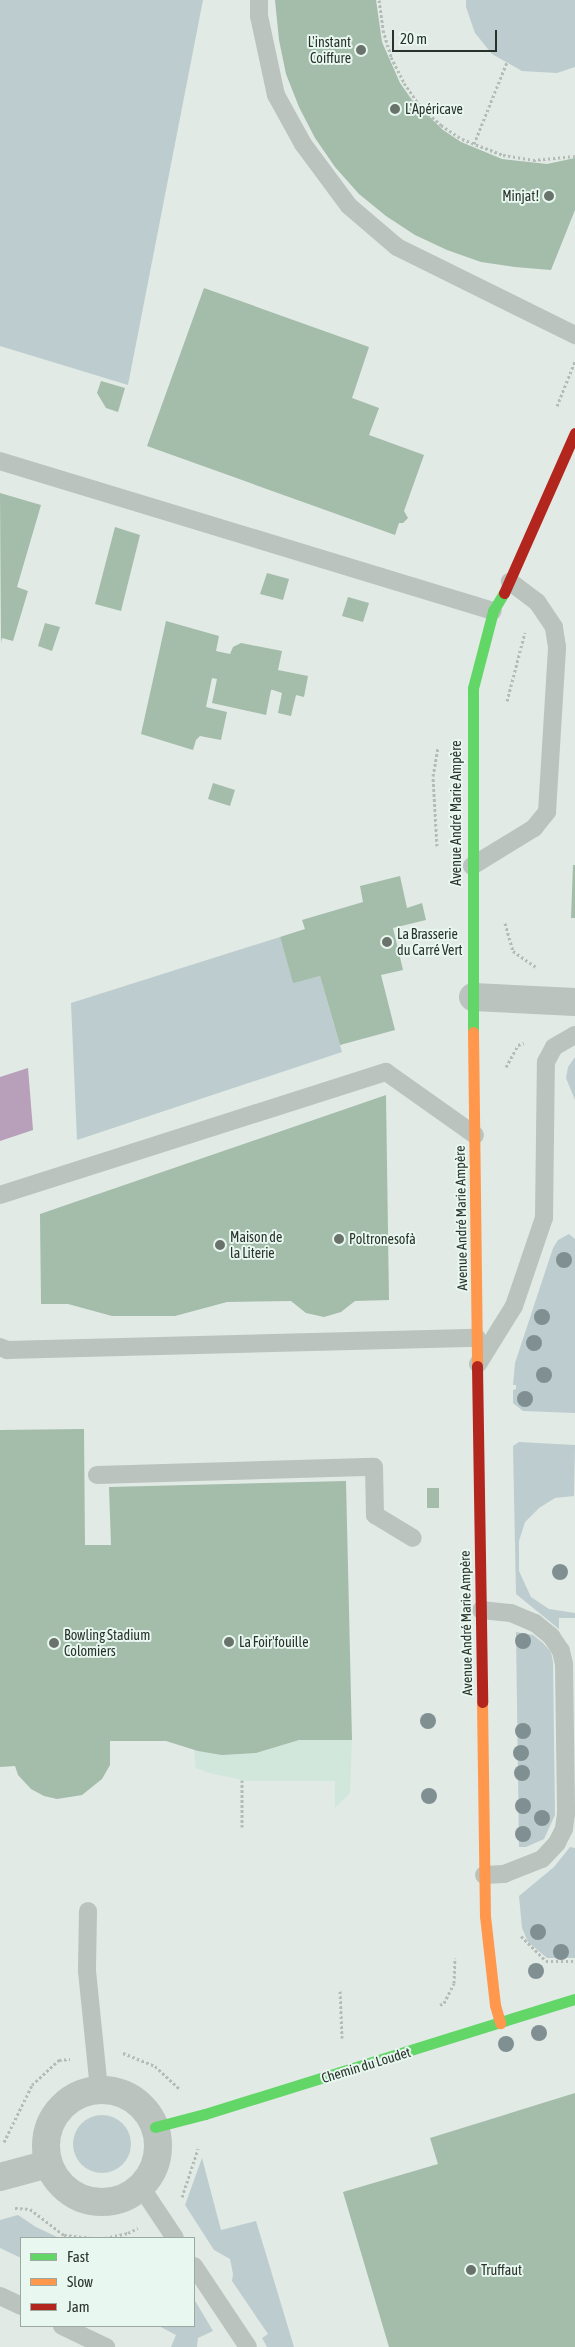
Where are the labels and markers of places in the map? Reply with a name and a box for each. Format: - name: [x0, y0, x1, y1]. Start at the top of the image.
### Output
- place label: L'instant Coiffure: [308, 34, 351, 66]
- marker: L'instant Coiffure: [355, 44, 367, 56]
- place label: L'Apéricave: [405, 101, 463, 117]
- marker: L'Apéricave: [389, 103, 401, 115]
- place label: Minjat!: [502, 188, 539, 204]
- marker: Minjat!: [543, 190, 555, 202]
- place label: La Brasserie du Carré Vert: [397, 926, 462, 959]
- marker: La Brasserie du Carré Vert: [381, 936, 393, 948]
- place label: Maison de la Literie: [230, 1229, 282, 1262]
- place label: Poltronesofà: [349, 1231, 416, 1247]
- marker: Poltronesofà: [333, 1233, 345, 1245]
- marker: Maison de la Literie: [214, 1239, 226, 1251]
- place label: Bowling Stadium Colomiers: [64, 1627, 150, 1660]
- place label: La Foir'fouille: [239, 1634, 308, 1650]
- marker: La Foir'fouille: [223, 1636, 235, 1648]
- marker: Bowling Stadium Colomiers: [48, 1637, 60, 1649]
- place label: Truffaut: [481, 2262, 522, 2278]
- marker: Truffaut: [465, 2264, 477, 2276]

